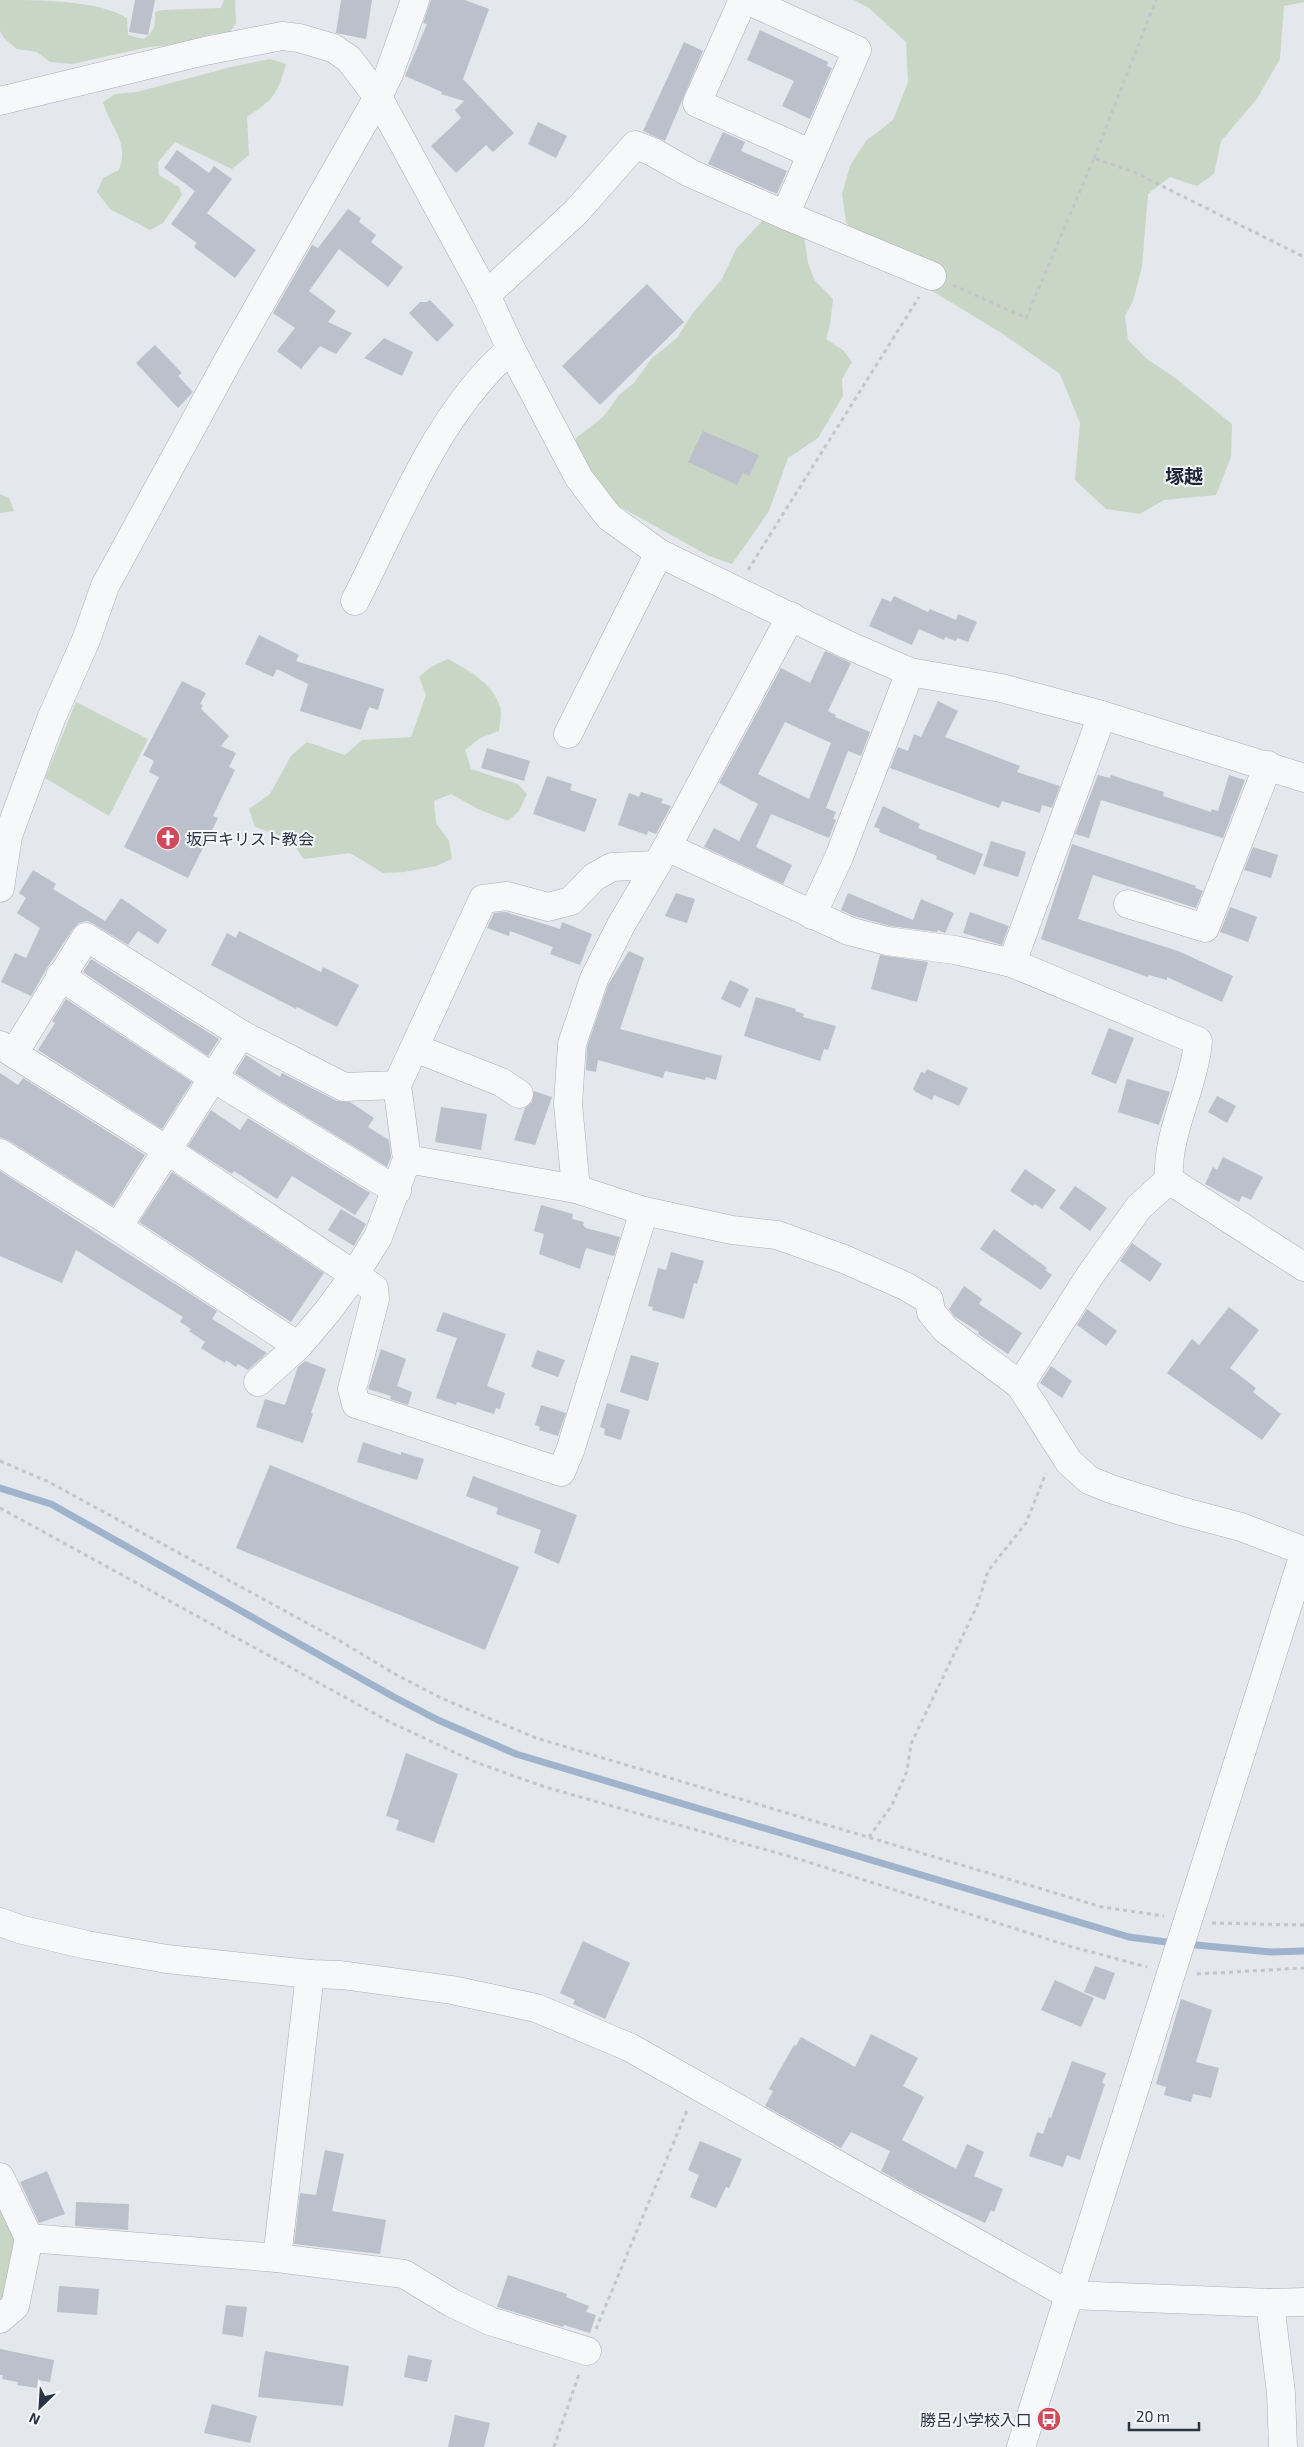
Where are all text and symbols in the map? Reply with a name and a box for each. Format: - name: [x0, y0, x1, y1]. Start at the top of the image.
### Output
- district label: 塚越: [1165, 464, 1203, 487]
- church icon: 坂戸キリスト教会: [155, 825, 181, 851]
- place label: 坂戸キリスト教会: [186, 829, 314, 848]
- north arrow: [15, 2382, 65, 2432]
- scale bar: [1129, 2400, 1199, 2432]
- bus stop icon: 勝呂小学校入口: [1036, 2406, 1062, 2432]
- text: 20 m: [1136, 2407, 1170, 2425]
- text: N: [26, 2409, 42, 2429]
- place label: 勝呂小学校入口: [920, 2410, 1032, 2429]

